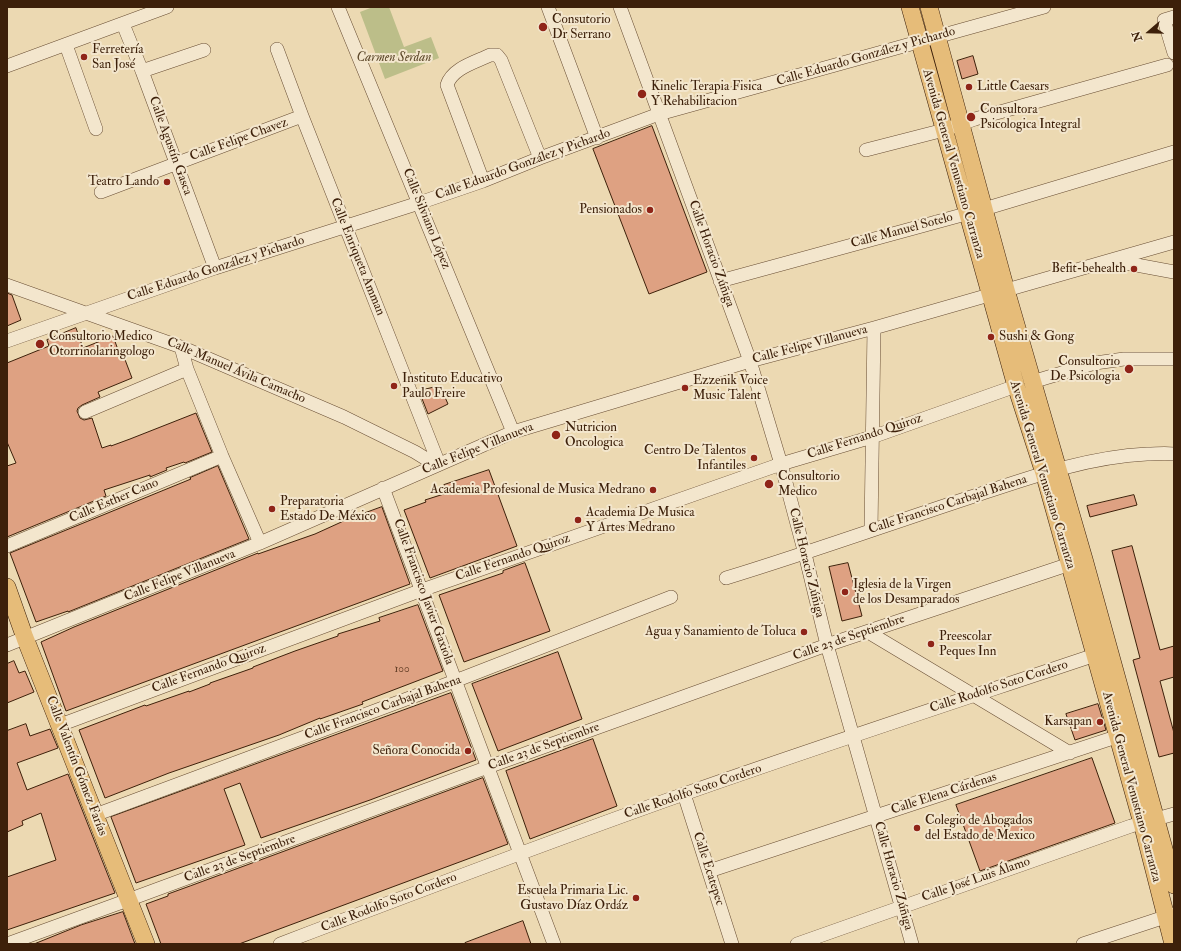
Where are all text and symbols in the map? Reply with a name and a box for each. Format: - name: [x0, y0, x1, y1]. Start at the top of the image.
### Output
- place label: Consutorio Dr Serrano: [552, 12, 611, 43]
- north arrow: [1129, 12, 1169, 52]
- marker: Consutorio Dr Serrano: [537, 21, 549, 33]
- street label: Calle Eduardo González y Pichardo: [775, 24, 957, 90]
- text: N: [1129, 29, 1145, 43]
- place label: Ferretería San José: [92, 42, 144, 73]
- park label: Carmen Serdan: [357, 50, 431, 66]
- marker: Ferretería San José: [79, 52, 89, 62]
- street label: Avenida General Venustiano Carranza: [918, 67, 988, 261]
- place label: Kinelic Terapia Fisica Y Rehabilitacion: [651, 79, 762, 110]
- place label: Little Caesars: [977, 79, 1049, 95]
- marker: Little Caesars: [964, 82, 974, 92]
- marker: Kinelic Terapia Fisica Y Rehabilitacion: [636, 88, 648, 100]
- street label: Calle Agustín Gasca: [145, 94, 195, 198]
- place label: Consultora Psicologica Integral: [980, 102, 1081, 133]
- marker: Consultora Psicologica Integral: [965, 111, 977, 123]
- street label: Calle Felipe Chavez: [188, 115, 290, 165]
- street label: Calle Eduardo González y Pichardo: [433, 126, 613, 204]
- street label: Calle Silviano López: [399, 166, 453, 272]
- place label: Teatro Lando: [88, 174, 159, 190]
- marker: Teatro Lando: [162, 177, 172, 187]
- street label: Calle Enriqueta Amman: [326, 196, 388, 318]
- street label: Calle Horacio Zúñiga: [684, 198, 738, 310]
- place label: Pensionados: [579, 202, 642, 218]
- marker: Pensionados: [645, 205, 655, 215]
- street label: Calle Manuel Sotelo: [849, 210, 955, 252]
- street label: Calle Eduardo González y Pichardo: [126, 233, 306, 305]
- place label: Befit-behealth: [1051, 261, 1126, 277]
- marker: Befit-behealth: [1129, 264, 1139, 274]
- street label: Calle Felipe Villanueva: [751, 322, 869, 368]
- place label: Consultorio Medico Otorrinolaringologo: [49, 329, 154, 360]
- place label: Sushi & Gong: [999, 329, 1074, 345]
- marker: Sushi & Gong: [986, 332, 996, 342]
- street label: Calle Manuel Ávila Camacho: [164, 335, 308, 407]
- marker: Consultorio Medico Otorrinolaringologo: [34, 338, 46, 350]
- place label: Consultorio De Psicologia: [1050, 354, 1120, 385]
- marker: Consultorio De Psicologia: [1123, 363, 1135, 375]
- place label: Instituto Educativo Paulo Freire: [402, 371, 503, 402]
- place label: Ezzenik Voice Music Talent: [693, 373, 768, 404]
- street label: Avenida General Venustiano Carranza: [1006, 379, 1078, 571]
- marker: Instituto Educativo Paulo Freire: [389, 381, 399, 391]
- marker: Ezzenik Voice Music Talent: [680, 383, 690, 393]
- street label: Calle Fernando Quiroz: [805, 411, 925, 463]
- street label: Calle Felipe Villanueva: [420, 420, 536, 478]
- place label: Nutricion Oncologica: [565, 420, 624, 451]
- marker: Nutricion Oncologica: [550, 429, 562, 441]
- place label: Centro De Talentos Infantiles: [644, 443, 746, 474]
- marker: Centro De Talentos Infantiles: [749, 453, 759, 463]
- place label: Consultorio Medico: [778, 469, 840, 500]
- street label: Calle Francisco Carbajal Bahena: [867, 472, 1029, 538]
- street label: Calle Esther Cano: [67, 475, 161, 527]
- marker: Consultorio Medico: [763, 478, 775, 490]
- place label: Academia Profesional de Musica Medrano: [430, 482, 645, 498]
- marker: Academia Profesional de Musica Medrano: [648, 485, 658, 495]
- place label: Preparatoria Estado De México: [280, 494, 376, 525]
- marker: Preparatoria Estado De México: [267, 504, 277, 514]
- place label: Academia De Musica Y Artes Medrano: [586, 505, 695, 536]
- street label: Calle Horacio Zúñiga: [785, 507, 827, 619]
- marker: Academia De Musica Y Artes Medrano: [573, 515, 583, 525]
- street label: Calle Francisco Javier Gaxiola: [389, 517, 457, 667]
- street label: Calle Fernando Quiroz: [454, 531, 572, 585]
- street label: Calle Felipe Villanueva: [122, 547, 238, 605]
- place label: Iglesia de la Virgen de los Desamparados: [853, 577, 959, 608]
- marker: Iglesia de la Virgen de los Desamparados: [840, 587, 850, 597]
- street label: Calle 23 de Septiembre: [791, 612, 907, 664]
- place label: Agua y Sanamiento de Toluca: [645, 624, 796, 640]
- marker: Agua y Sanamiento de Toluca: [799, 627, 809, 637]
- place label: Preescolar Peques Inn: [939, 629, 996, 660]
- marker: Preescolar Peques Inn: [926, 639, 936, 649]
- street label: Calle Fernando Quiroz: [150, 641, 268, 697]
- street label: Calle Rodolfo Soto Cordero: [928, 657, 1070, 717]
- house number: 100: [394, 663, 410, 677]
- street label: Calle Francisco Carbajal Bahena: [303, 672, 463, 744]
- street label: Avenida General Venustiano Carranza: [1098, 690, 1164, 884]
- street label: Calle Valentín Gómez Farías: [42, 694, 110, 838]
- place label: Karsapan: [1044, 714, 1092, 730]
- marker: Karsapan: [1095, 717, 1105, 727]
- street label: Calle 23 de Septiembre: [486, 720, 602, 774]
- place label: Señora Conocida: [372, 743, 460, 759]
- marker: Señora Conocida: [463, 746, 473, 756]
- street label: Calle Rodolfo Soto Cordero: [622, 761, 764, 823]
- street label: Calle Elena Cárdenas: [889, 770, 999, 818]
- place label: Colegio de Abogados del Estado de Mexico: [925, 813, 1035, 844]
- street label: Calle Horacio Zúñiga: [870, 820, 916, 932]
- marker: Colegio de Abogados del Estado de Mexico: [912, 823, 922, 833]
- street label: Calle Ecatepec: [689, 830, 727, 908]
- street label: Calle 23 de Septiembre: [182, 832, 298, 886]
- street label: Calle José Luis Álamo: [920, 854, 1032, 906]
- street label: Calle Rodolfo Soto Cordero: [319, 870, 459, 936]
- place label: Escuela Primaria Lic. Gustavo Díaz Ordáz: [517, 883, 628, 914]
- marker: Escuela Primaria Lic. Gustavo Díaz Ordáz: [631, 893, 641, 903]

